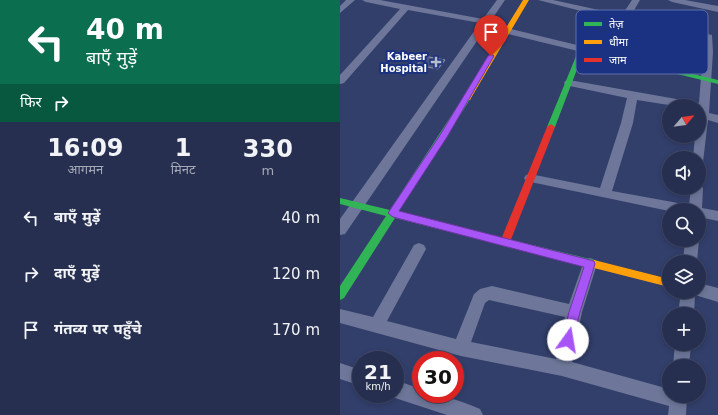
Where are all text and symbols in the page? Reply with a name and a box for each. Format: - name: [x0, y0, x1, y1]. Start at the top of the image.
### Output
- legend: [576, 10, 708, 74]
- text: 40 m: [86, 13, 164, 46]
- pin: [474, 15, 508, 56]
- icon: left: [20, 16, 72, 68]
- text: तेज़: [609, 18, 624, 31]
- icon: arrive: [480, 21, 502, 43]
- text: धीमा: [609, 36, 628, 49]
- text: बाएँ मुड़ें: [86, 47, 137, 68]
- place label: Kabeer Hospital: [380, 51, 427, 74]
- text: जाम: [609, 54, 627, 67]
- marker: Kabeer Hospital: [430, 56, 442, 68]
- icon: right: [50, 92, 72, 114]
- text: फिर: [20, 93, 42, 111]
- north arrow: [662, 99, 706, 143]
- map controls: [662, 99, 706, 403]
- text: 16:09: [47, 134, 124, 162]
- text: 1: [175, 134, 192, 162]
- text: 330: [243, 135, 293, 163]
- button: sound: [662, 151, 706, 195]
- text: आगमन: [68, 162, 103, 177]
- text: मिनट: [171, 162, 196, 177]
- text: m: [261, 163, 274, 178]
- button: search: [662, 203, 706, 247]
- icon: left: [20, 207, 42, 229]
- text: बाएँ मुड़ें: [54, 208, 100, 226]
- text: 40 m: [282, 209, 320, 227]
- button: layers: [662, 255, 706, 299]
- icon: right: [20, 263, 42, 285]
- text: दाएँ मुड़ें: [54, 264, 100, 282]
- text: 120 m: [272, 265, 320, 283]
- button: +: [662, 307, 706, 351]
- icon: arrive: [20, 319, 42, 341]
- position arrow: [547, 319, 589, 361]
- text: गंतव्य पर पहुँचे: [54, 320, 142, 338]
- text: 170 m: [272, 321, 320, 339]
- speed limit sign: 30: [412, 351, 464, 403]
- button: −: [662, 359, 706, 403]
- text: 21: [364, 360, 392, 384]
- text: km/h: [365, 381, 391, 392]

